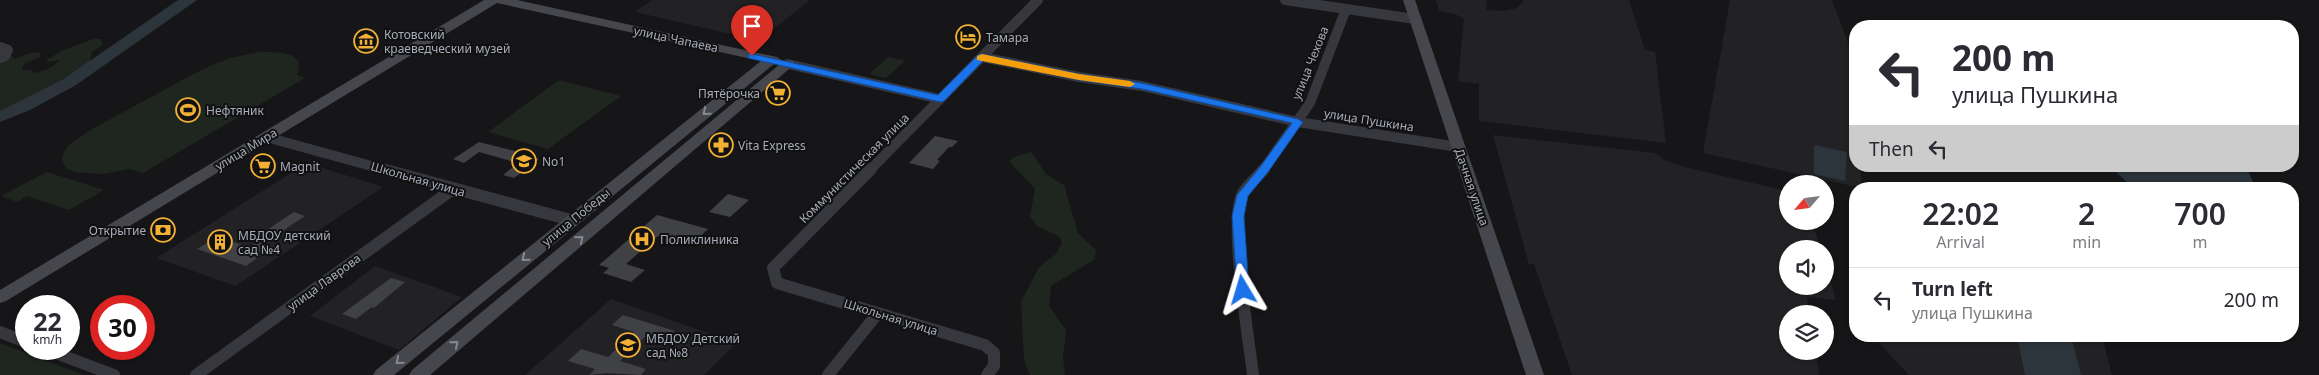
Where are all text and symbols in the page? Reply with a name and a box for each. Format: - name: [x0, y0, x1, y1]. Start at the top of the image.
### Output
- pin: [731, 5, 773, 56]
- icon: arrive: [738, 12, 766, 40]
- street label: улица Чапаева: [632, 22, 720, 56]
- hotel icon: Тамара: [955, 24, 981, 50]
- street label: улица Чехова: [1287, 24, 1333, 102]
- place label: Котовский краеведческий музей: [384, 26, 510, 57]
- museum icon: Котовский краеведческий музей: [353, 28, 379, 54]
- place label: Тамара: [986, 29, 1029, 46]
- text: 200 m: [1952, 34, 2055, 81]
- icon: left: [1869, 40, 1934, 105]
- text: улица Пушкина: [1952, 79, 2118, 109]
- supermarket icon: Пятёрочка: [765, 80, 791, 106]
- place label: Пятёрочка: [698, 85, 760, 102]
- sports icon: Нефтяник: [175, 97, 201, 123]
- place label: Нефтяник: [206, 102, 265, 119]
- street label: улица Пушкина: [1323, 105, 1415, 135]
- one-way arrow: [702, 107, 711, 116]
- street label: Коммунистическая улица: [795, 109, 913, 227]
- street label: улица Мира: [212, 124, 280, 174]
- pharmacy icon: Vita Express: [708, 132, 734, 158]
- icon: left: [1924, 135, 1952, 163]
- text: Then: [1869, 136, 1914, 162]
- place label: Vita Express: [738, 137, 806, 154]
- street label: Дачная улица: [1451, 146, 1493, 228]
- school or university icon: No1: [511, 148, 537, 174]
- supermarket icon: Magnit: [250, 153, 276, 179]
- place label: No1: [542, 153, 565, 170]
- street label: Школьная улица: [369, 157, 467, 201]
- place label: Magnit: [280, 158, 321, 175]
- north arrow: [1779, 175, 1834, 230]
- map controls: [1779, 175, 1834, 360]
- street label: улица Победы: [538, 184, 614, 250]
- text: 22:02: [1922, 193, 1999, 234]
- text: 2: [2078, 193, 2095, 234]
- text: 700: [2174, 193, 2226, 234]
- bank icon: Открытие: [150, 217, 176, 243]
- place label: Открытие: [89, 222, 146, 239]
- hospital icon: Поликлиника: [629, 226, 655, 252]
- place label: МБДОУ детский сад №4: [238, 227, 331, 258]
- building icon: МБДОУ детский сад №4: [207, 229, 233, 255]
- place label: Поликлиника: [660, 231, 739, 248]
- text: Arrival: [1936, 231, 1985, 253]
- text: min: [2072, 231, 2101, 253]
- text: m: [2193, 231, 2208, 253]
- one-way arrow: [574, 236, 583, 245]
- button: sound: [1779, 240, 1834, 295]
- street label: улица Лаврова: [284, 250, 364, 314]
- one-way arrow: [521, 253, 530, 262]
- position arrow: [1216, 263, 1268, 315]
- text: Turn left: [1912, 276, 1993, 302]
- icon: left: [1869, 286, 1897, 314]
- text: 200 m: [2224, 287, 2279, 313]
- speed limit sign: 30: [90, 295, 155, 360]
- street label: Школьная улица: [842, 295, 940, 339]
- text: улица Пушкина: [1912, 302, 2033, 324]
- text: 22: [33, 304, 62, 338]
- button: layers: [1779, 305, 1834, 360]
- place label: МБДОУ Детский сад №8: [646, 330, 740, 361]
- text: km/h: [33, 331, 62, 348]
- school or university icon: МБДОУ Детский сад №8: [615, 332, 641, 358]
- one-way arrow: [449, 341, 458, 349]
- one-way arrow: [396, 355, 405, 364]

